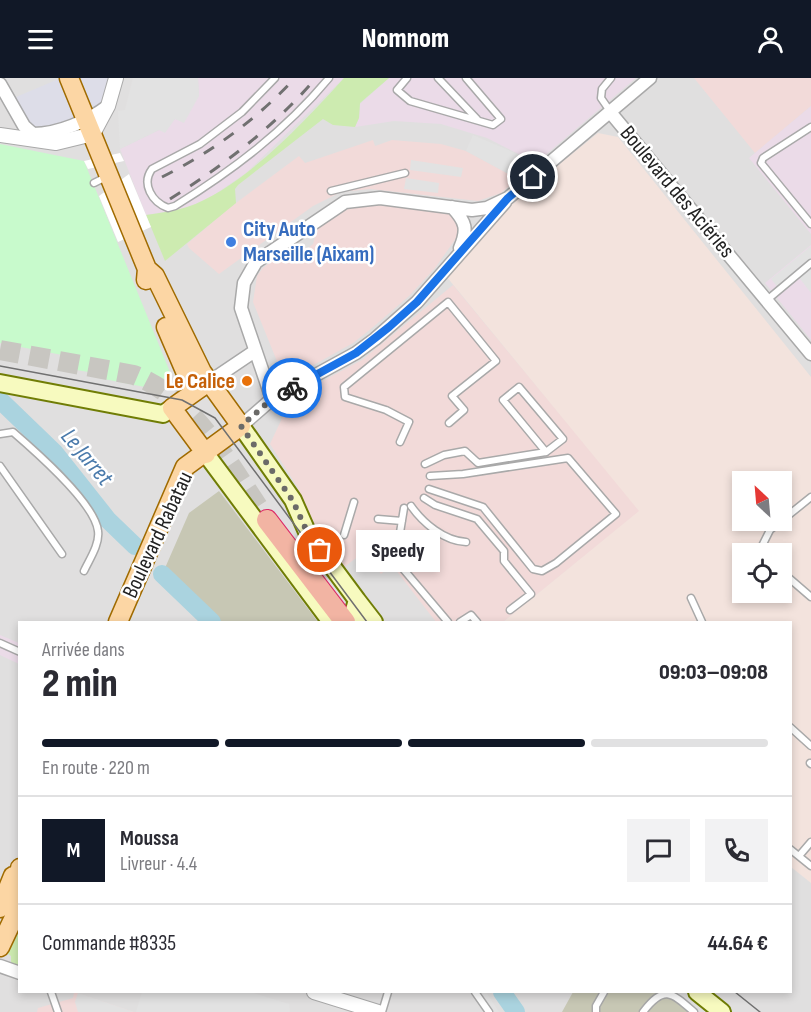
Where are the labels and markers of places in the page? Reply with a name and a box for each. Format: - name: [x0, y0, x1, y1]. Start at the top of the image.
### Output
- pin: [507, 151, 558, 202]
- place label: City Auto Marseille (Aixam): [243, 216, 374, 268]
- marker: City Auto Marseille (Aixam): [224, 235, 238, 249]
- place label: Le Calice: [166, 368, 235, 395]
- marker: Le Calice: [240, 374, 254, 388]
- pin: [294, 524, 345, 575]
- callout: Speedy: [356, 529, 440, 571]

